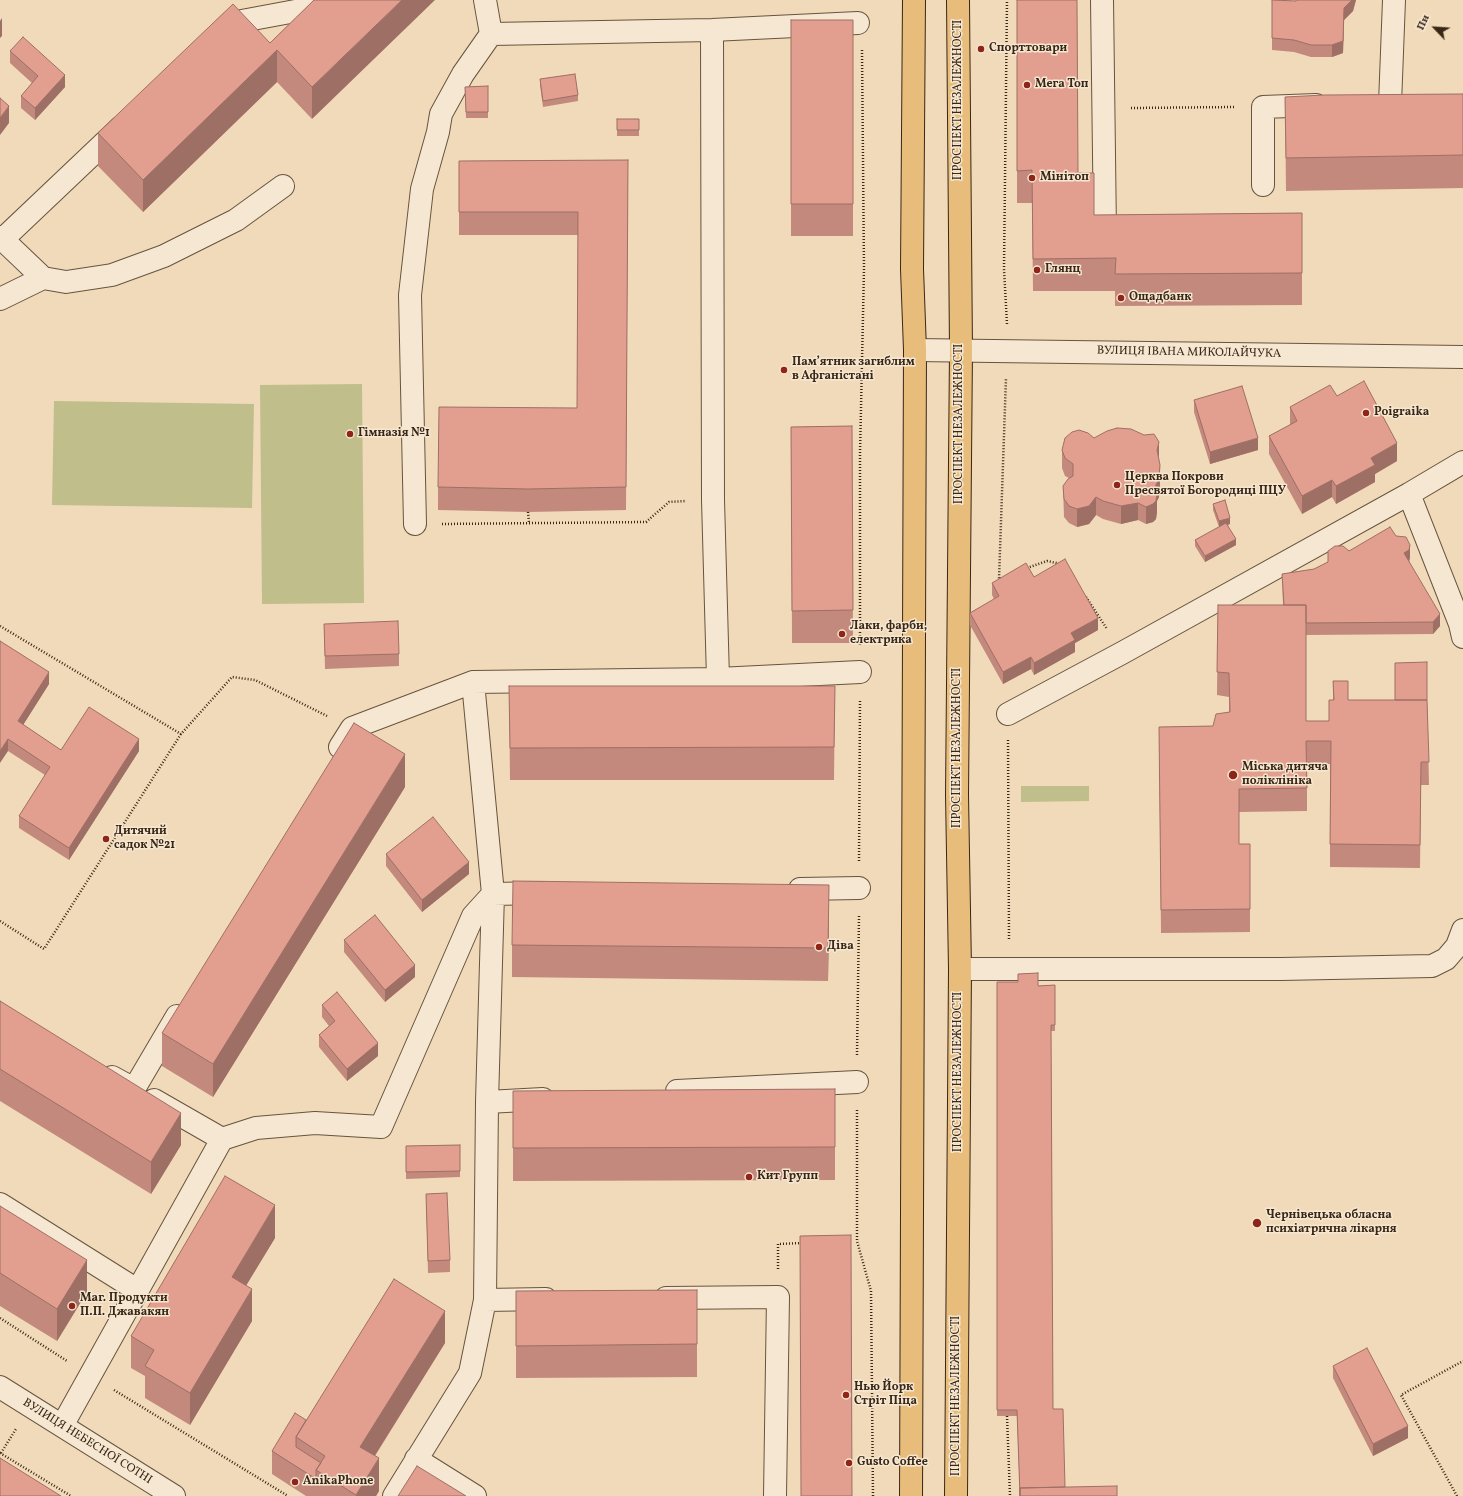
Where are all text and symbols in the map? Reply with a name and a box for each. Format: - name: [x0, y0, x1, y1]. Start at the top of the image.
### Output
- north arrow: [1415, 8, 1455, 48]
- text: Пн: [1414, 12, 1434, 33]
- street label: ПРОСПЕКТ НЕЗАЛЕЖНОСТІ: [952, 20, 966, 180]
- place label: Спорттовари: [989, 42, 1067, 56]
- marker: Спорттовари: [976, 44, 986, 54]
- place label: Мега Топ: [1035, 78, 1088, 92]
- marker: Мега Топ: [1022, 80, 1032, 90]
- place label: Мінітоп: [1040, 171, 1089, 185]
- marker: Мінітоп: [1027, 173, 1037, 183]
- place label: Глянц: [1045, 263, 1081, 277]
- marker: Глянц: [1032, 265, 1042, 275]
- place label: Ощадбанк: [1129, 291, 1191, 305]
- marker: Ощадбанк: [1116, 293, 1126, 303]
- street label: ПРОСПЕКТ НЕЗАЛЕЖНОСТІ: [953, 344, 967, 504]
- street label: ВУЛИЦЯ ІВАНА МИКОЛАЙЧУКА: [1097, 344, 1281, 362]
- place label: Пам’ятник загиблим в Афганістані: [792, 356, 915, 384]
- marker: Пам’ятник загиблим в Афганістані: [779, 365, 789, 375]
- place label: Poigraika: [1374, 406, 1429, 420]
- marker: Poigraika: [1361, 408, 1371, 418]
- place label: Гімназія №1: [358, 427, 430, 441]
- marker: Гімназія №1: [345, 429, 355, 439]
- place label: Церква Покрови Пресвятої Богородиці ПЦУ: [1125, 471, 1286, 499]
- marker: Церква Покрови Пресвятої Богородиці ПЦУ: [1112, 480, 1122, 490]
- place label: Лаки, фарби, електрика: [850, 620, 927, 648]
- marker: Лаки, фарби, електрика: [837, 629, 847, 639]
- street label: ПРОСПЕКТ НЕЗАЛЕЖНОСТІ: [951, 668, 965, 828]
- place label: Міська дитяча поліклініка: [1242, 761, 1328, 789]
- marker: Міська дитяча поліклініка: [1227, 769, 1239, 781]
- place label: Дитячий садок №21: [114, 825, 175, 853]
- marker: Дитячий садок №21: [101, 834, 111, 844]
- place label: Діва: [827, 940, 854, 954]
- marker: Діва: [814, 942, 824, 952]
- street label: ПРОСПЕКТ НЕЗАЛЕЖНОСТІ: [952, 992, 966, 1152]
- place label: Кит Групп: [757, 1170, 818, 1184]
- marker: Кит Групп: [744, 1172, 754, 1182]
- place label: Чернівецька обласна психіатрична лікарня: [1266, 1209, 1397, 1237]
- marker: Чернівецька обласна психіатрична лікарня: [1251, 1217, 1263, 1229]
- place label: Маг. Продукти П.П. Джавакян: [80, 1292, 169, 1320]
- marker: Маг. Продукти П.П. Джавакян: [67, 1301, 77, 1311]
- street label: ПРОСПЕКТ НЕЗАЛЕЖНОСТІ: [950, 1316, 964, 1476]
- place label: Нью Йорк Стріт Піца: [854, 1381, 917, 1409]
- marker: Нью Йорк Стріт Піца: [841, 1390, 851, 1400]
- street label: ВУЛИЦЯ НЕБЕСНОЇ СОТНІ: [20, 1396, 154, 1488]
- place label: Gusto Coffee: [857, 1456, 928, 1470]
- marker: Gusto Coffee: [844, 1458, 854, 1468]
- place label: AnikaPhone: [303, 1475, 373, 1489]
- marker: AnikaPhone: [290, 1477, 300, 1487]

